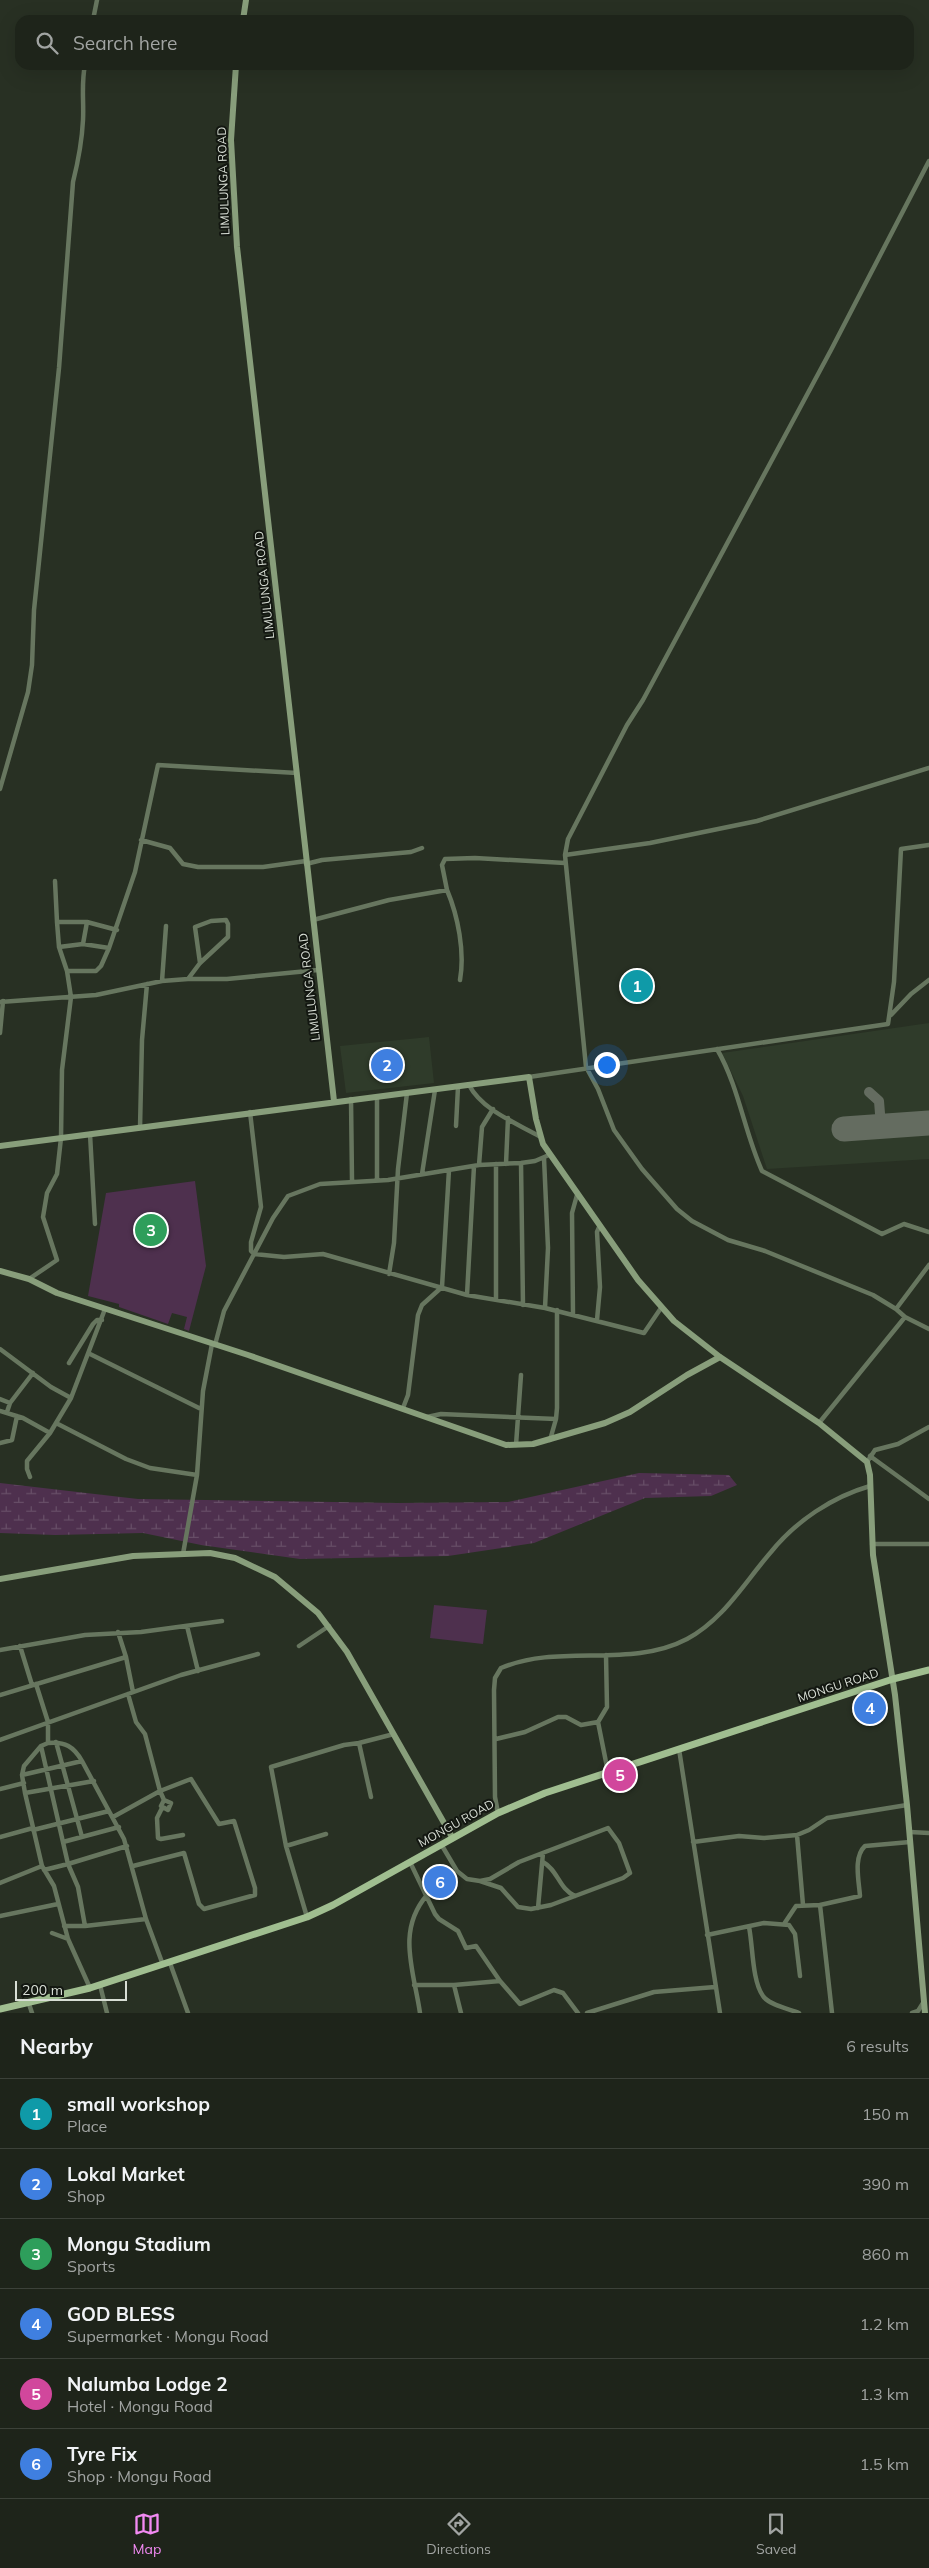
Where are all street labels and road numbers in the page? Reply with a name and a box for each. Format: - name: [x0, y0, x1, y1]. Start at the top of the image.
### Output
- street label: LIMULUNGA ROAD: [214, 126, 232, 235]
- street label: LIMULUNGA ROAD: [251, 530, 277, 640]
- street label: LIMULUNGA ROAD: [295, 932, 323, 1042]
- street label: MONGU ROAD: [796, 1665, 880, 1705]
- street label: MONGU ROAD: [415, 1796, 497, 1850]

